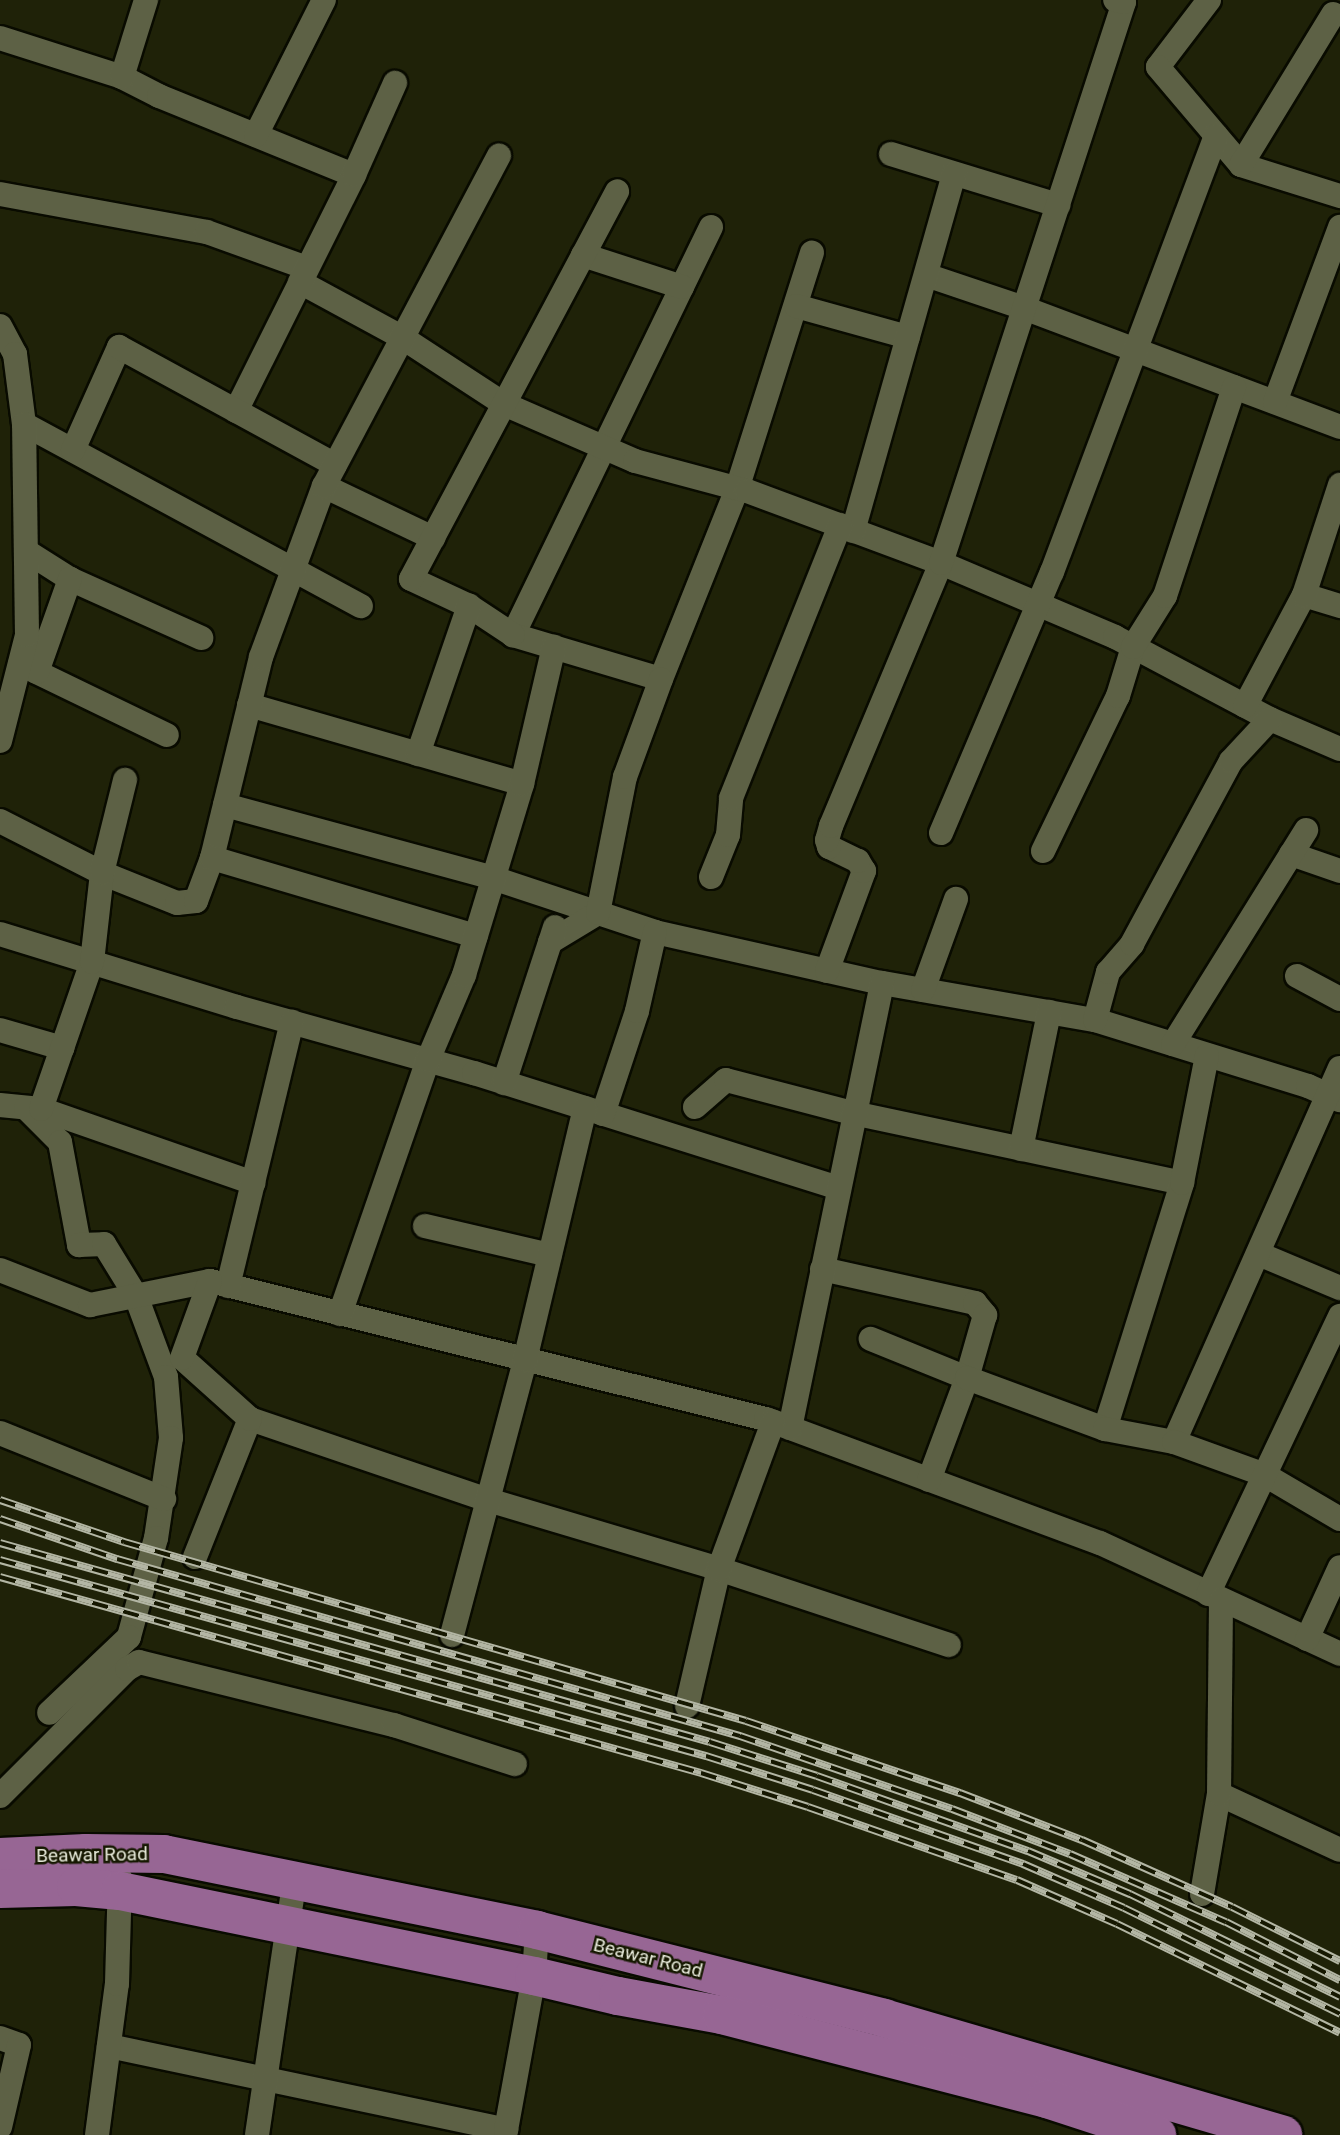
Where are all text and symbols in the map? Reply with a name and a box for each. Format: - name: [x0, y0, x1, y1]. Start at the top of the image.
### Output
- street label: Beawar Road: [36, 1843, 148, 1867]
- street label: Beawar Road: [591, 1933, 705, 1983]

